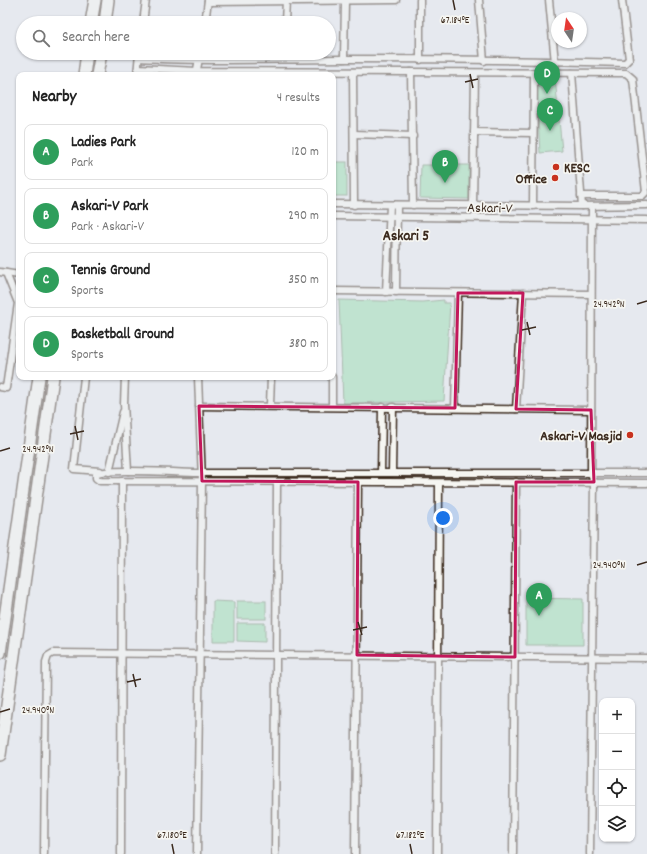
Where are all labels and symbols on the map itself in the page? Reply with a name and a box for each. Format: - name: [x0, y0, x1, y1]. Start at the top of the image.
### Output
- north arrow: [551, 12, 587, 48]
- text: 67.184°E: [441, 14, 470, 28]
- pin: D: [534, 61, 560, 94]
- pin: C: [537, 98, 563, 131]
- pin: B: [432, 150, 458, 183]
- place label: KESC: [564, 159, 590, 179]
- marker: KESC: [551, 162, 561, 172]
- place label: Office: [516, 170, 547, 190]
- marker: Office: [550, 173, 560, 183]
- street label: Askari-V: [467, 199, 513, 219]
- district label: Askari 5: [383, 226, 429, 248]
- text: 24.942°N: [593, 298, 625, 312]
- place label: Askari-V Masjid: [540, 427, 622, 447]
- marker: Askari-V Masjid: [625, 430, 635, 440]
- text: 24.942°N: [22, 443, 54, 457]
- your location: [433, 508, 453, 528]
- text: 24.940°N: [593, 559, 625, 573]
- pin: A: [526, 583, 552, 616]
- text: 24.940°N: [22, 704, 54, 718]
- text: 67.180°E: [157, 829, 187, 843]
- text: 67.182°E: [396, 829, 425, 843]

